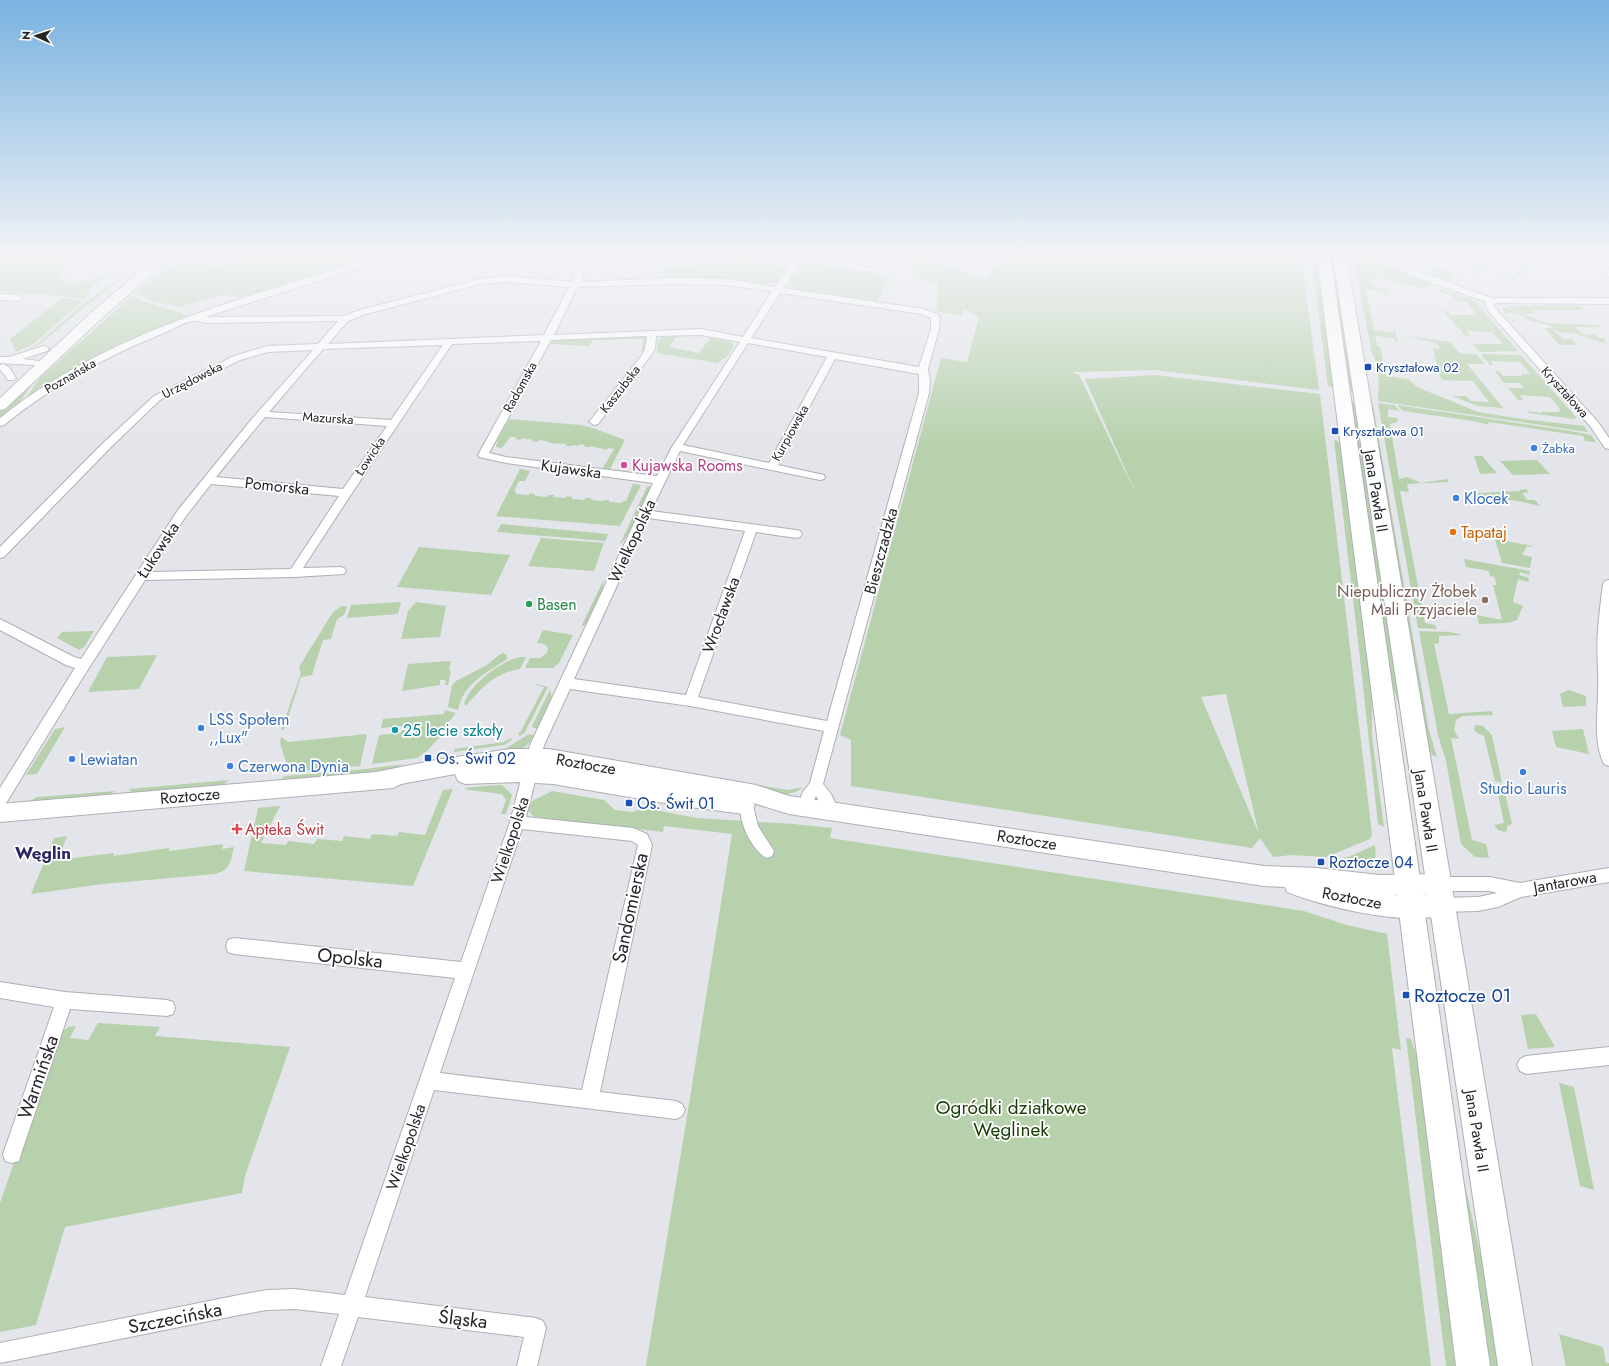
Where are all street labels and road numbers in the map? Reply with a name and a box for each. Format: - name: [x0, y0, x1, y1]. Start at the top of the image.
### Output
- street label: Poznańska: [41, 354, 99, 398]
- street label: Urzędowska: [158, 357, 226, 403]
- street label: Radomska: [498, 358, 542, 416]
- street label: Kaszubska: [595, 361, 645, 417]
- street label: Kryształowa: [1537, 362, 1593, 422]
- street label: Kurpiowska: [767, 401, 813, 465]
- street label: Mazurska: [302, 407, 354, 429]
- street label: Łowicka: [349, 433, 390, 480]
- street label: Jana Pawła II: [1358, 446, 1394, 534]
- street label: Kujawska: [539, 453, 603, 485]
- street label: Pomorska: [244, 471, 310, 501]
- street label: Wielkopolska: [603, 495, 661, 587]
- street label: Bieszczadzka: [858, 505, 904, 597]
- street label: Łukowska: [131, 517, 185, 583]
- street label: Wrocławska: [697, 574, 745, 656]
- street label: Roztocze: [554, 747, 618, 781]
- street label: Jana Pawła II: [1408, 766, 1444, 854]
- street label: Roztocze: [159, 782, 221, 810]
- street label: Wielkopolska: [485, 794, 535, 886]
- street label: Roztocze: [995, 824, 1059, 856]
- street label: Sandomierska: [605, 850, 655, 966]
- street label: Jantarowa: [1530, 865, 1598, 899]
- street label: Roztocze: [1320, 881, 1384, 915]
- street label: Opolska: [316, 941, 384, 975]
- street label: Warmińska: [11, 1031, 65, 1123]
- street label: Jana Pawła II: [1459, 1086, 1495, 1174]
- street label: Wielkopolska: [380, 1101, 432, 1193]
- street label: Szczecińska: [126, 1296, 224, 1340]
- street label: Śląska: [437, 1303, 489, 1335]

